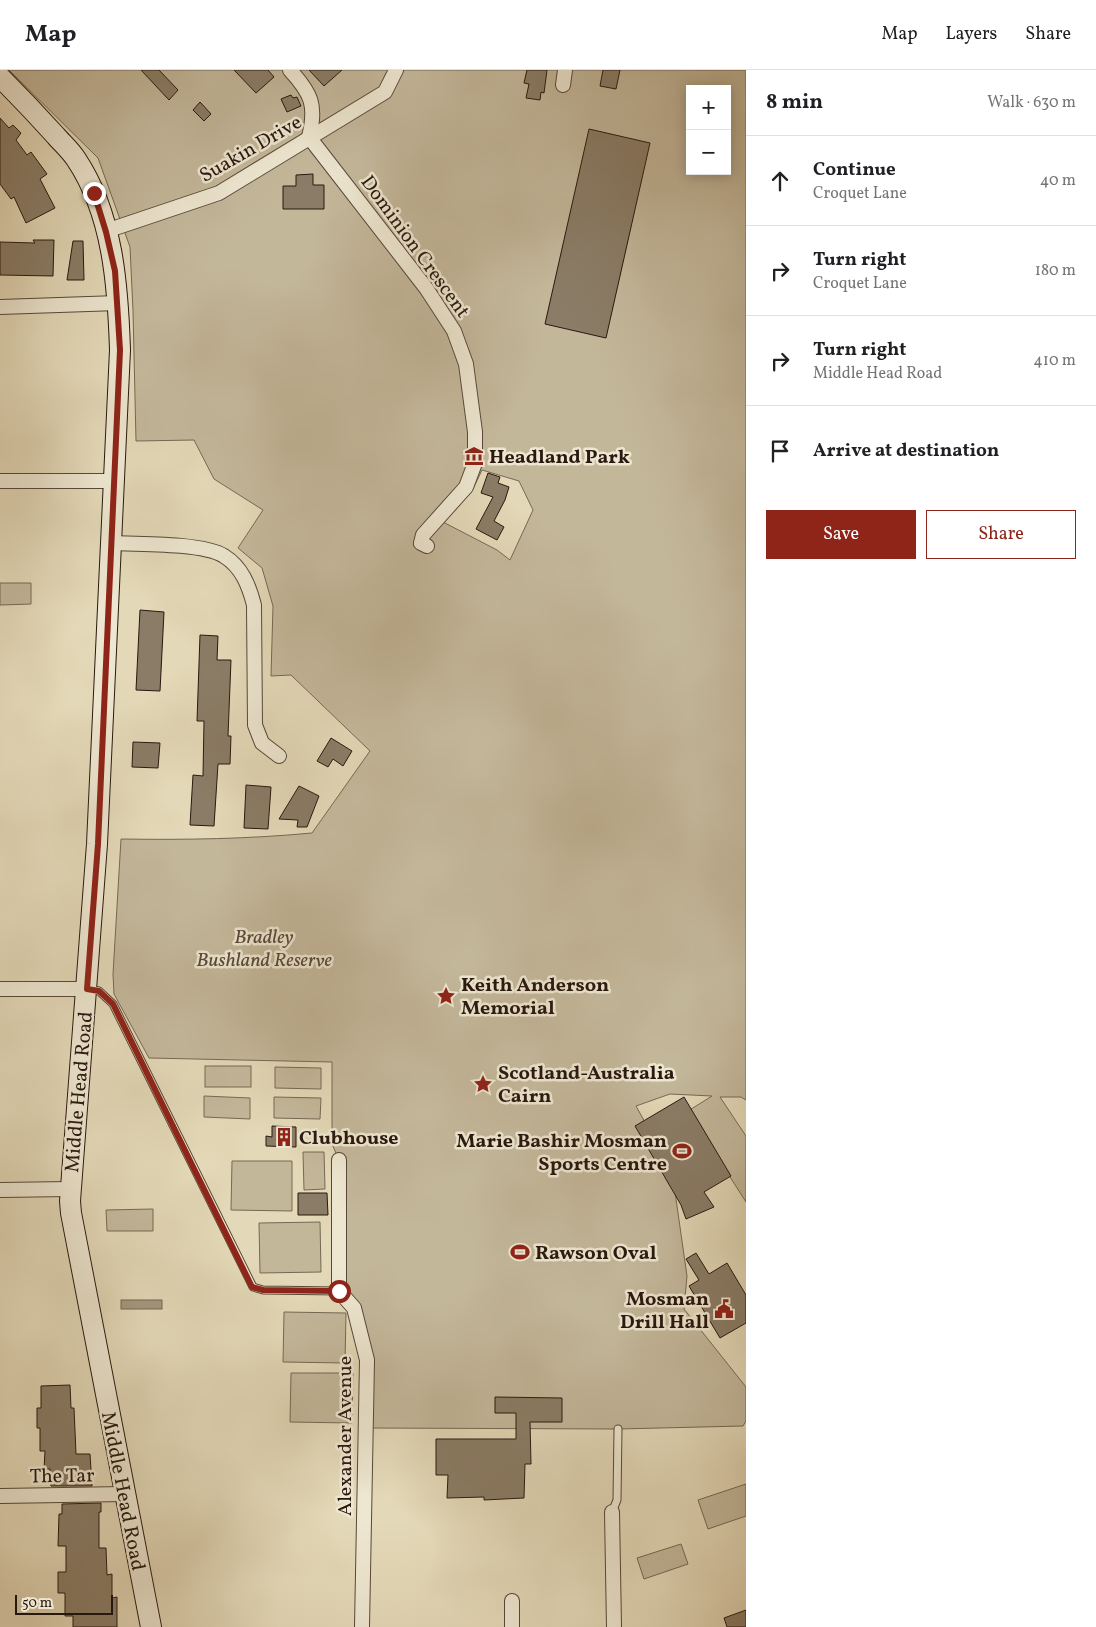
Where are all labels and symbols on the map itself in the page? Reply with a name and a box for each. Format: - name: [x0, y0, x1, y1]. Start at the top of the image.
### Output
- street label: Suakin Drive: [195, 109, 307, 190]
- street label: Dominion Crescent: [353, 170, 476, 324]
- route end: [83, 182, 106, 205]
- place label: Headland Park: [489, 444, 630, 472]
- museum icon: Headland Park: [463, 445, 485, 467]
- park label: Bradley Bushland Reserve: [196, 924, 333, 975]
- place label: Keith Anderson Memorial: [461, 972, 609, 1023]
- place icon: Keith Anderson Memorial: [435, 985, 457, 1007]
- street label: Middle Head Road: [59, 1010, 101, 1174]
- place label: Scotland-Australia Cairn: [498, 1060, 675, 1111]
- place icon: Scotland-Australia Cairn: [472, 1073, 494, 1095]
- place label: Clubhouse: [299, 1125, 399, 1153]
- building icon: Clubhouse: [273, 1126, 295, 1148]
- place label: Marie Bashir Mosman Sports Centre: [456, 1128, 667, 1179]
- sports icon: Marie Bashir Mosman Sports Centre: [671, 1140, 693, 1162]
- place label: Rawson Oval: [535, 1240, 657, 1268]
- sports icon: Rawson Oval: [509, 1241, 531, 1263]
- route start: [328, 1280, 351, 1303]
- place label: Mosman Drill Hall: [620, 1286, 709, 1337]
- public building icon: Mosman Drill Hall: [713, 1298, 735, 1320]
- street label: Alexander Avenue: [332, 1356, 360, 1516]
- street label: Middle Head Road: [93, 1409, 151, 1573]
- street label: The Tar: [29, 1462, 95, 1492]
- scale bar: [15, 1592, 112, 1615]

